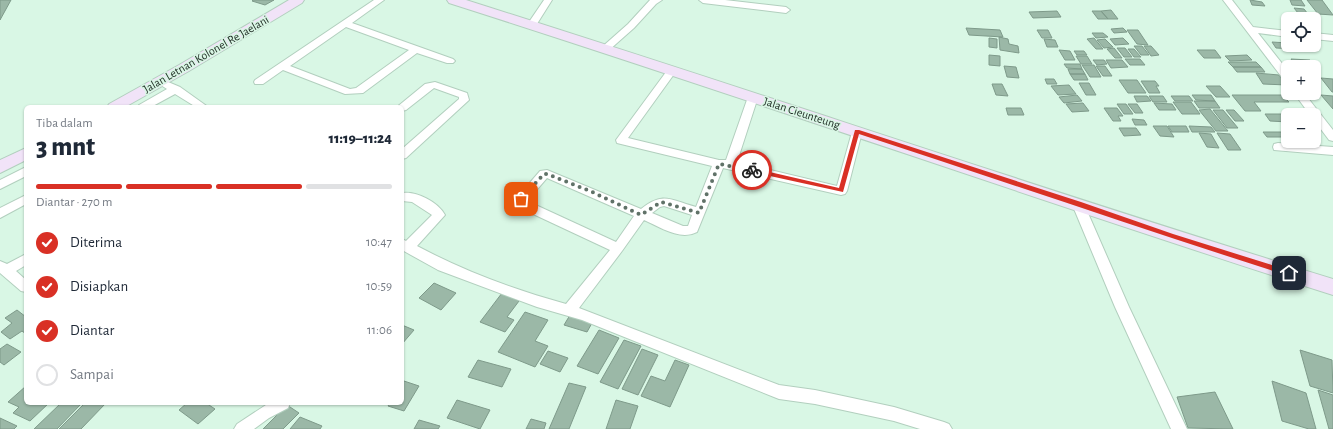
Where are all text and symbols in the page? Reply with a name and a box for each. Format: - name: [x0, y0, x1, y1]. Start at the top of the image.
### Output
- map controls: [1281, 12, 1321, 148]
- button: locate: [1281, 12, 1321, 52]
- street label: Jalan Letnan Kolonel Re Jaelani: [141, 13, 271, 95]
- button: +: [1281, 60, 1321, 100]
- street label: Jalan Cieunteung: [762, 95, 842, 131]
- button: −: [1281, 108, 1321, 148]
- text: Tiba dalam: [36, 117, 93, 130]
- text: 11:19–11:24: [329, 131, 392, 146]
- text: 3 mnt: [36, 134, 95, 160]
- courier: [732, 150, 772, 190]
- icon: bike: [741, 159, 763, 181]
- pin: [504, 182, 538, 216]
- icon: bag: [510, 188, 532, 210]
- text: Diantar · 270 m: [36, 196, 112, 209]
- icon: check: [36, 232, 58, 254]
- text: Diterima: [70, 235, 122, 250]
- text: 10:47: [366, 236, 392, 249]
- pin: [1272, 256, 1306, 290]
- icon: home: [1278, 262, 1300, 284]
- icon: check: [36, 276, 58, 298]
- text: Disiapkan: [70, 279, 128, 294]
- text: 10:59: [366, 280, 392, 293]
- icon: check: [36, 320, 58, 342]
- text: Diantar: [70, 323, 114, 338]
- text: 11:06: [367, 324, 392, 337]
- text: Sampai: [70, 367, 114, 382]

